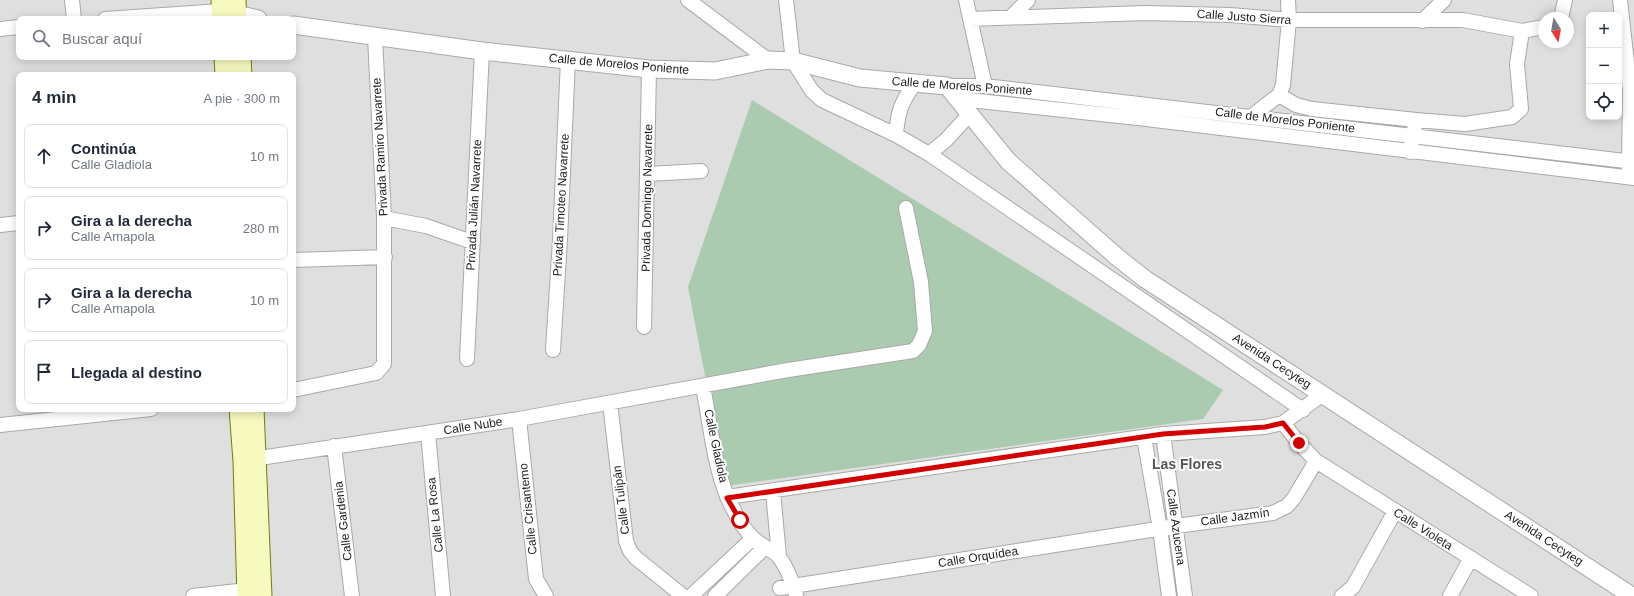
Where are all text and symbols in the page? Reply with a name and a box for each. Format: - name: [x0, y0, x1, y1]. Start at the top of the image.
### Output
- street label: Calle Justo Sierra: [1196, 7, 1292, 27]
- north arrow: [1538, 12, 1574, 48]
- map controls: [1586, 12, 1622, 120]
- button: +: [1586, 12, 1622, 48]
- search box: [16, 16, 296, 60]
- icon: search: [30, 27, 52, 49]
- text: Buscar aquí: [62, 30, 142, 47]
- button: −: [1586, 48, 1622, 84]
- street label: Calle de Morelos Poniente: [548, 51, 690, 77]
- street label: Calle de Morelos Poniente: [891, 74, 1033, 98]
- street label: Privada Ramiro Navarrete: [369, 77, 391, 217]
- button: locate: [1586, 84, 1622, 120]
- text: 4 min: [32, 88, 76, 107]
- text: A pie · 300 m: [203, 91, 280, 106]
- street label: Calle de Morelos Poniente: [1214, 104, 1356, 136]
- street label: Privada Domingo Navarrete: [639, 124, 655, 272]
- street label: Privada Timoteo Navarrete: [550, 133, 572, 277]
- street label: Privada Julián Navarrete: [464, 139, 484, 271]
- text: Continúa: [71, 140, 136, 157]
- icon: ahead: [33, 145, 55, 167]
- text: 10 m: [250, 149, 279, 164]
- text: Calle Gladiola: [71, 157, 152, 172]
- text: Gira a la derecha: [71, 212, 192, 229]
- icon: right: [33, 217, 55, 239]
- text: 280 m: [243, 221, 279, 236]
- text: Calle Amapola: [71, 229, 155, 244]
- text: Gira a la derecha: [71, 284, 192, 301]
- icon: right: [33, 289, 55, 311]
- text: 10 m: [250, 293, 279, 308]
- text: Calle Amapola: [71, 301, 155, 316]
- street label: Avenida Cecyteg: [1230, 330, 1314, 392]
- icon: arrive: [33, 361, 55, 383]
- text: Llegada al destino: [71, 364, 202, 381]
- street label: Calle Gladiola: [701, 408, 731, 484]
- street label: Calle Nube: [443, 414, 504, 438]
- route end: [1290, 434, 1308, 452]
- district label: Las Flores: [1152, 456, 1222, 472]
- street label: Calle Crisantemo: [516, 462, 540, 556]
- street label: Calle Tulipán: [610, 465, 632, 535]
- street label: Calle La Rosa: [424, 476, 446, 553]
- street label: Calle Gardenia: [331, 480, 355, 562]
- street label: Calle Azucena: [1164, 488, 1188, 566]
- street label: Calle Jazmín: [1200, 505, 1270, 529]
- street label: Calle Violeta: [1391, 505, 1455, 553]
- street label: Avenida Cecyteg: [1502, 507, 1586, 569]
- route start: [731, 511, 749, 529]
- street label: Calle Orquídea: [937, 544, 1019, 570]

